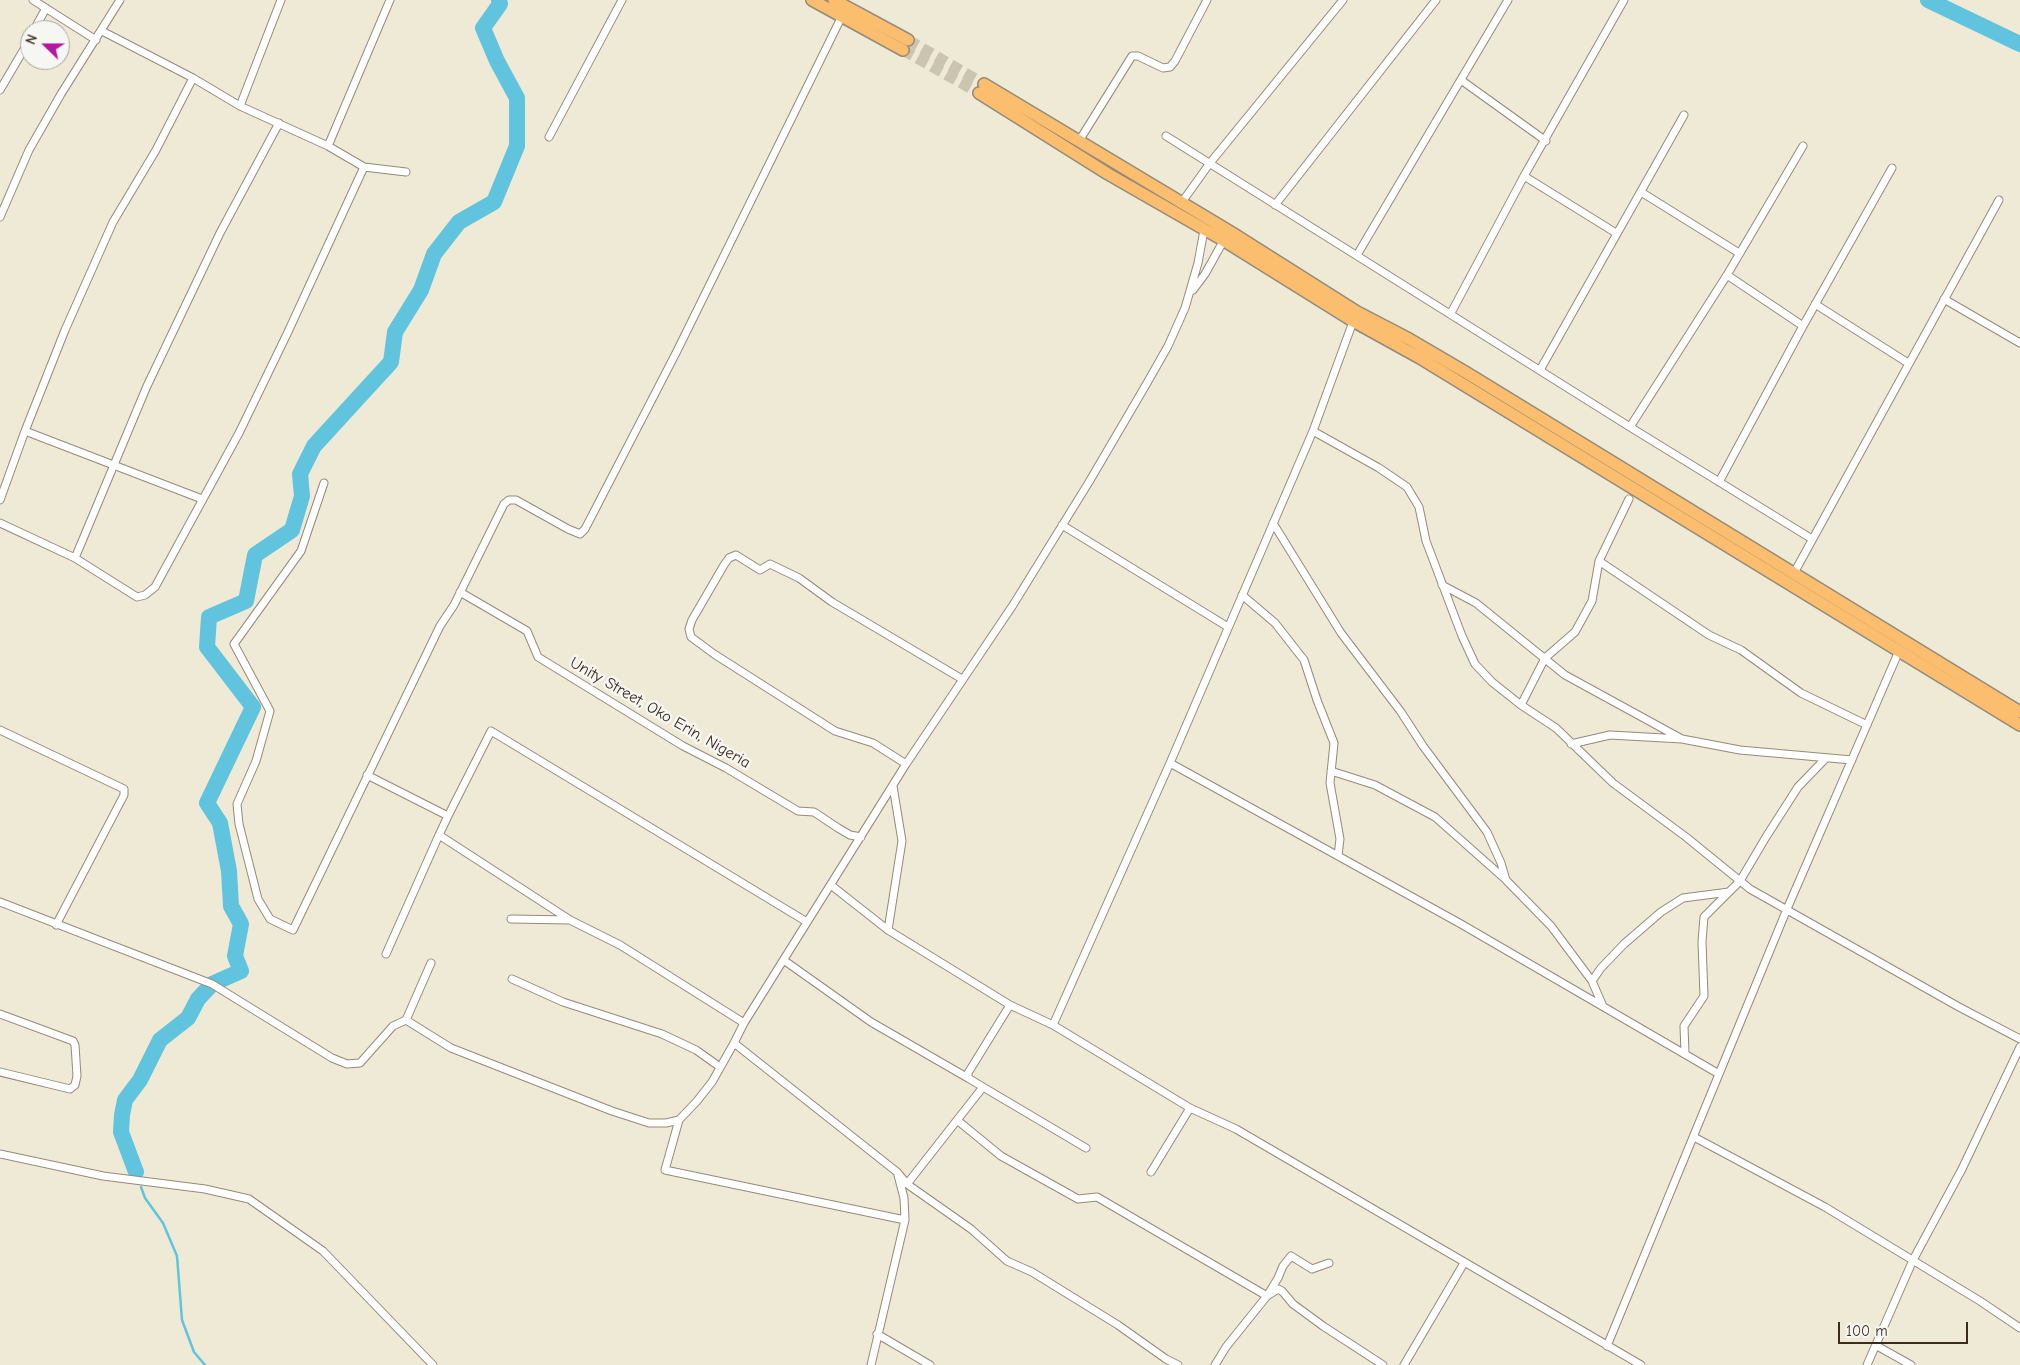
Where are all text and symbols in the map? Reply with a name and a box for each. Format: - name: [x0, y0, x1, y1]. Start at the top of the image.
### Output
- north arrow: [20, 20, 70, 70]
- text: N: [22, 32, 41, 47]
- street label: Unity Street, Oko Erin, Nigeria: [566, 653, 754, 773]
- scale bar: [1840, 1312, 1970, 1344]
- text: 100 m: [1846, 1322, 1888, 1340]

